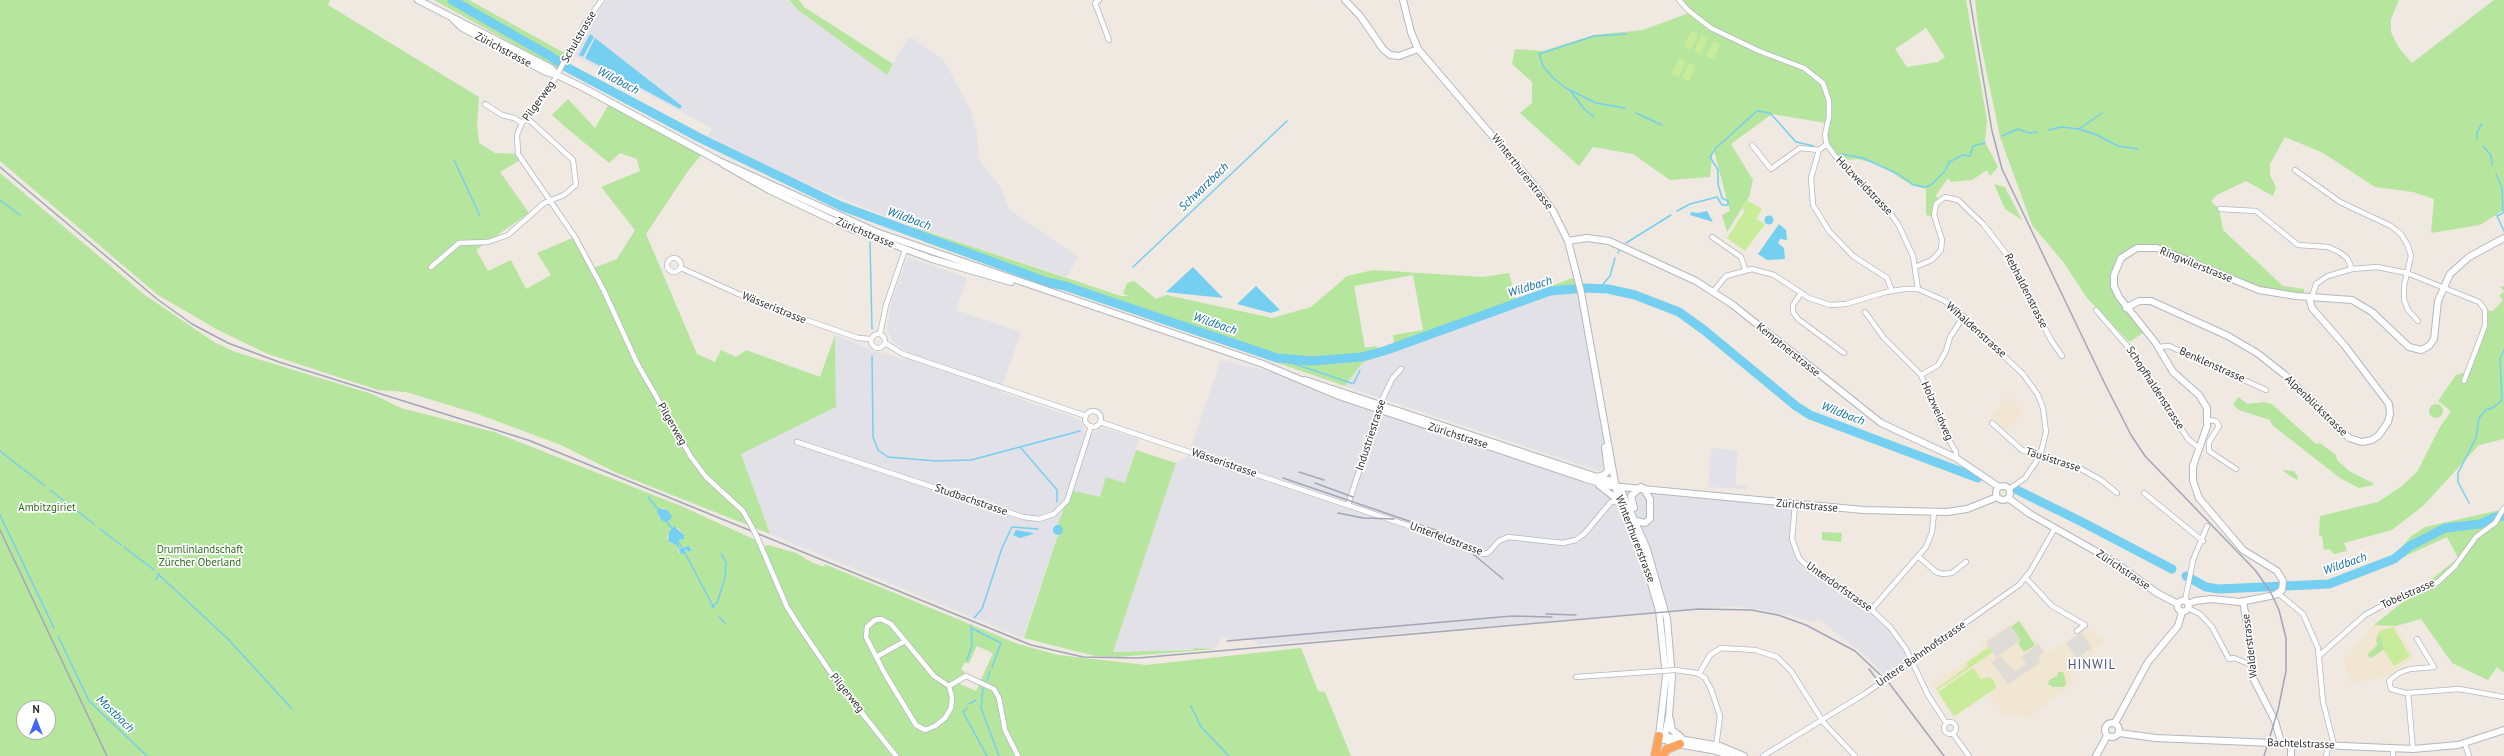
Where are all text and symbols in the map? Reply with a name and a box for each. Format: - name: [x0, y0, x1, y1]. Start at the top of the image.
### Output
- street label: Schulstrasse: [559, 8, 599, 66]
- street label: Zürichstrasse: [473, 30, 533, 70]
- water label: Wildbach: [595, 64, 641, 98]
- street label: Pilgerweg: [520, 78, 558, 124]
- street label: Winterthurerstrasse: [1488, 131, 1556, 213]
- street label: Holzweidstrasse: [1833, 154, 1895, 218]
- water label: Schwarzbach: [1176, 160, 1232, 214]
- water label: Wildbach: [885, 204, 933, 234]
- street label: Zürichstrasse: [834, 215, 896, 251]
- street label: Ringwilerstrasse: [2158, 244, 2234, 286]
- street label: Rebhaldenstrasse: [2001, 251, 2051, 331]
- water label: Wildbach: [1506, 273, 1554, 301]
- street label: Wässeristrasse: [740, 289, 808, 327]
- street label: Wihaldenstrasse: [1943, 299, 2009, 361]
- water label: Wildbach: [1191, 310, 1239, 338]
- street label: Kemptnerstrasse: [1753, 320, 1823, 380]
- street label: Schopfhaldenstrasse: [2123, 344, 2187, 432]
- street label: Benklenstrasse: [2177, 345, 2247, 385]
- street label: Alpenblickstrasse: [2282, 373, 2350, 439]
- street label: Holzweidweg: [1918, 379, 1956, 443]
- street label: Industriestrasse: [1353, 398, 1389, 472]
- water label: Wildbach: [1819, 399, 1867, 429]
- street label: Pilgerweg: [655, 400, 689, 448]
- street label: Zürichstrasse: [1426, 420, 1490, 452]
- street label: Täusistrasse: [2024, 445, 2082, 475]
- street label: Wässeristrasse: [1190, 446, 1258, 480]
- street label: Studbachstrasse: [933, 481, 1009, 519]
- street label: Winterthurerstrasse: [1612, 493, 1658, 585]
- street label: Zürichstrasse: [1776, 497, 1838, 515]
- park label: Ambitzgiriet: [18, 501, 76, 515]
- street label: Unterfeldstrasse: [1408, 520, 1484, 558]
- park label: Drumlinlandschaft Zürcher Oberland: [157, 543, 243, 569]
- street label: Zürichstrasse: [2094, 547, 2152, 593]
- water label: Wildbach: [2321, 550, 2369, 578]
- street label: Unterdorfstrasse: [1803, 559, 1875, 615]
- street label: Tobelstrasse: [2379, 576, 2437, 612]
- street label: Walderstrasse: [2239, 613, 2261, 679]
- street label: Untere Bahnhofstrasse: [1874, 618, 1968, 690]
- district label: HINWIL: [2068, 657, 2116, 673]
- street label: Pilgerweg: [827, 671, 867, 715]
- water label: Mostbach: [93, 692, 137, 736]
- north arrow: [16, 700, 56, 740]
- text: N: [32, 702, 40, 716]
- street label: Bachtelstrasse: [2267, 736, 2335, 752]

